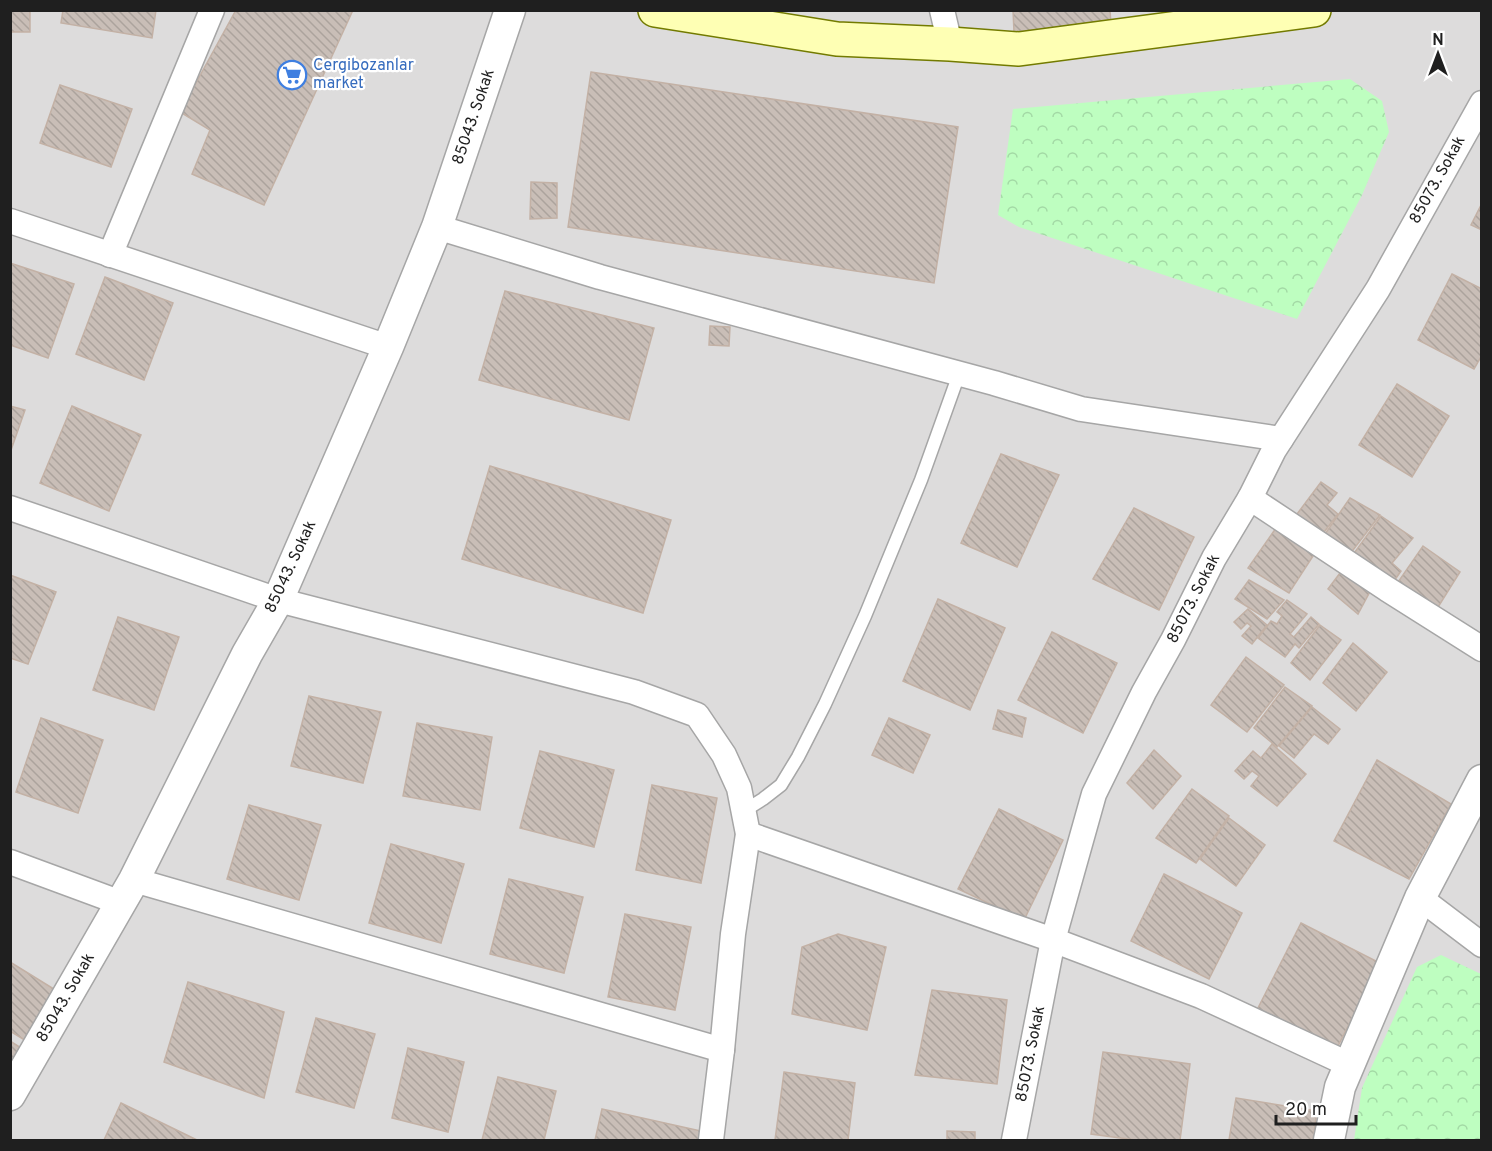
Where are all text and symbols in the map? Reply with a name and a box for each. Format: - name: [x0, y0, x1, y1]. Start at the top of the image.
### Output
- north arrow: [1408, 24, 1468, 84]
- text: N: [1432, 31, 1444, 51]
- place label: Cergibozanlar market: [313, 56, 414, 94]
- supermarket icon: Cergibozanlar market: [276, 59, 308, 91]
- street label: 85043. Sokak: [448, 66, 500, 168]
- street label: 85073. Sokak: [1406, 132, 1470, 228]
- street label: 85043. Sokak: [261, 517, 321, 617]
- street label: 85073. Sokak: [1163, 551, 1225, 647]
- street label: 85043. Sokak: [32, 950, 100, 1046]
- street label: 85073. Sokak: [1012, 1004, 1050, 1104]
- scale bar: [1276, 1088, 1356, 1126]
- text: 20 m: [1285, 1099, 1327, 1122]

